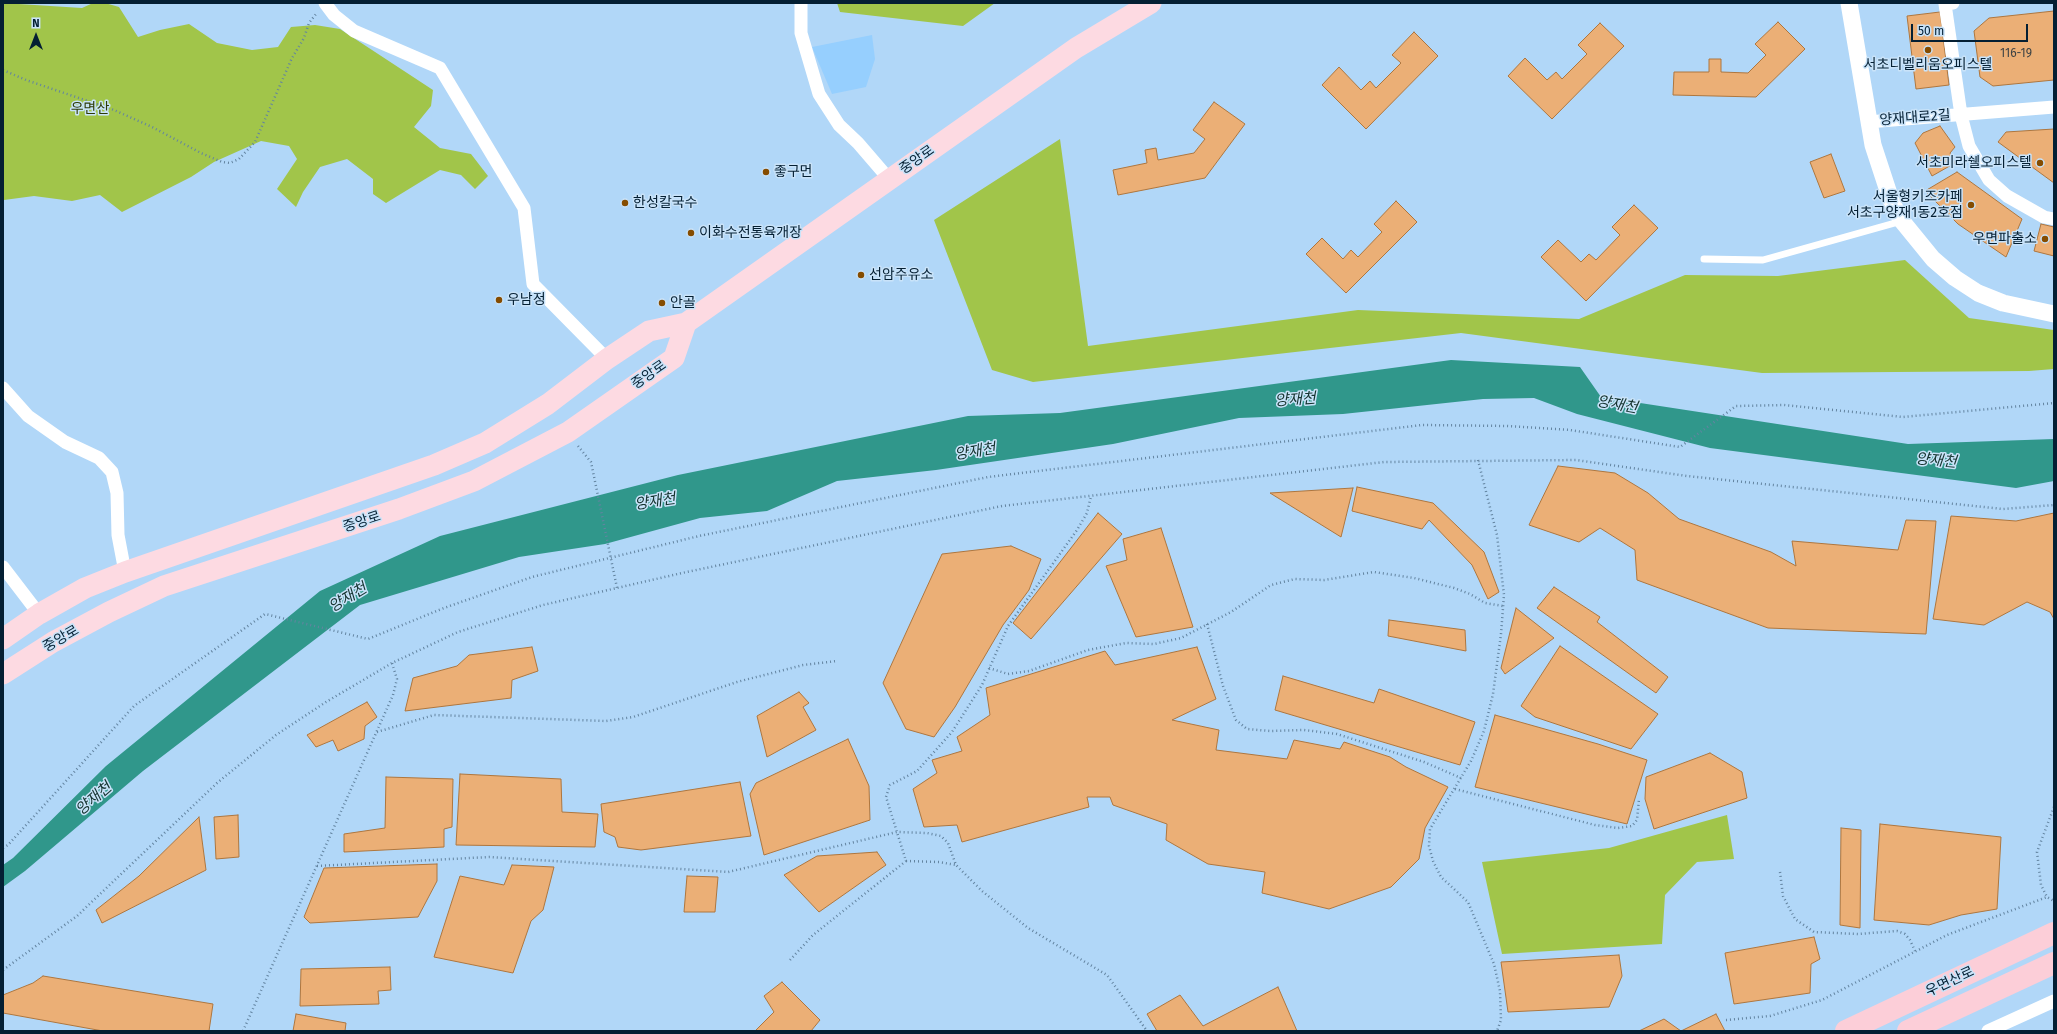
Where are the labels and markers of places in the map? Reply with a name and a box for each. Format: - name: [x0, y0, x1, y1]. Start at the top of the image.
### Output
- marker: 서초디벨리움오피스텔: [1923, 45, 1933, 55]
- place label: 서초디벨리움오피스텔: [1864, 57, 1992, 73]
- place label: 서초미라쉘오피스텔: [1916, 155, 2032, 171]
- marker: 서초미라쉘오피스텔: [2035, 158, 2045, 168]
- place label: 좋구먼: [774, 164, 813, 180]
- marker: 좋구먼: [761, 167, 771, 177]
- place label: 서울형키즈카페 서초구양재1동2호점: [1847, 189, 1963, 222]
- place label: 한성칼국수: [633, 195, 697, 211]
- marker: 한성칼국수: [620, 198, 630, 208]
- marker: 서울형키즈카페 서초구양재1동2호점: [1966, 200, 1976, 210]
- place label: 이화수전통육개장: [699, 225, 802, 241]
- marker: 이화수전통육개장: [686, 228, 696, 238]
- place label: 우면파출소: [1973, 231, 2037, 247]
- marker: 우면파출소: [2040, 234, 2050, 244]
- place label: 선암주유소: [869, 267, 933, 283]
- marker: 선암주유소: [856, 270, 866, 280]
- place label: 우남정: [507, 292, 546, 308]
- marker: 우남정: [494, 295, 504, 305]
- place label: 안골: [670, 295, 696, 311]
- marker: 안골: [657, 298, 667, 308]

